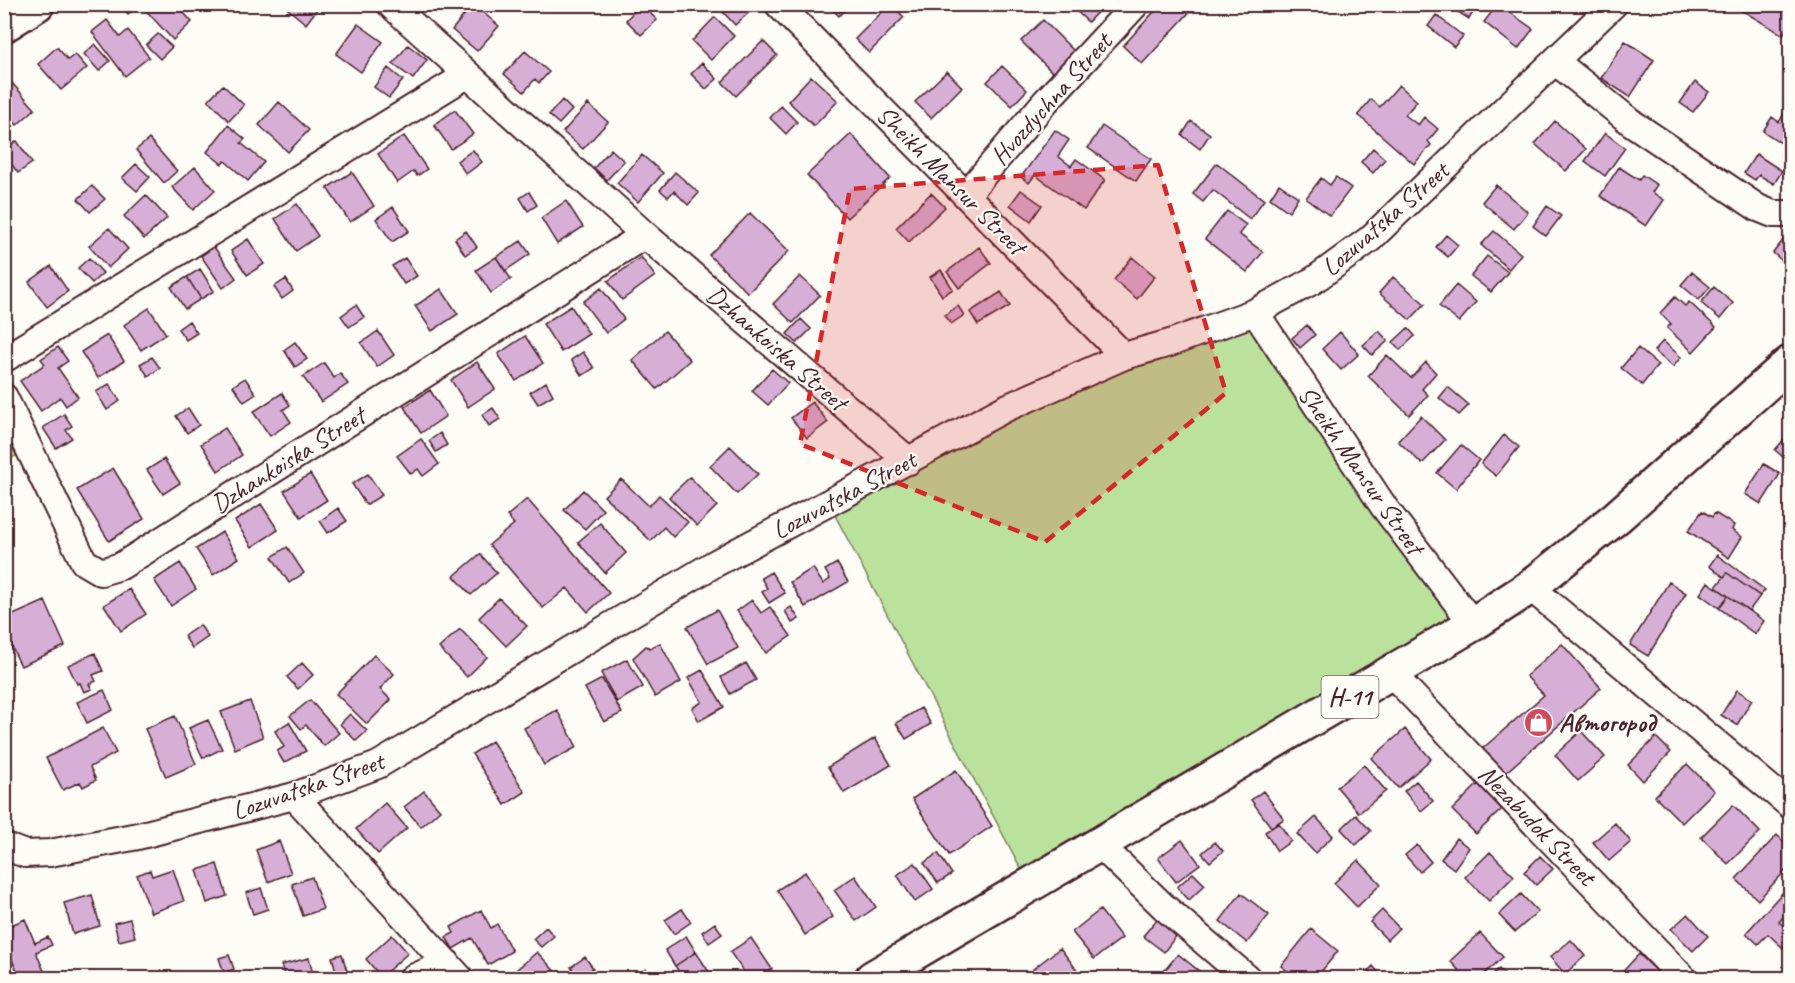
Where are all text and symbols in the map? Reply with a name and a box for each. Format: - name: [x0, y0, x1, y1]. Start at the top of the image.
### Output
- street label: Hvozdychna Street: [983, 24, 1121, 172]
- street label: Sheikh Mansur Street: [869, 98, 1035, 264]
- street label: Lozuvatska Street: [1315, 153, 1457, 283]
- street label: Dzhankoiska Street: [700, 278, 856, 420]
- street label: Sheikh Mansur Street: [1291, 379, 1433, 563]
- street label: Dzhankoiska Street: [205, 398, 374, 520]
- street label: Lozuvatska Street: [766, 442, 924, 547]
- road number: Н-11: [1322, 676, 1378, 718]
- shop icon: Автогород: [1522, 706, 1554, 738]
- place label: Автогород: [1559, 706, 1658, 739]
- street label: Lozuvatska Street: [228, 744, 390, 827]
- street label: Nezabudok Street: [1471, 758, 1604, 894]

